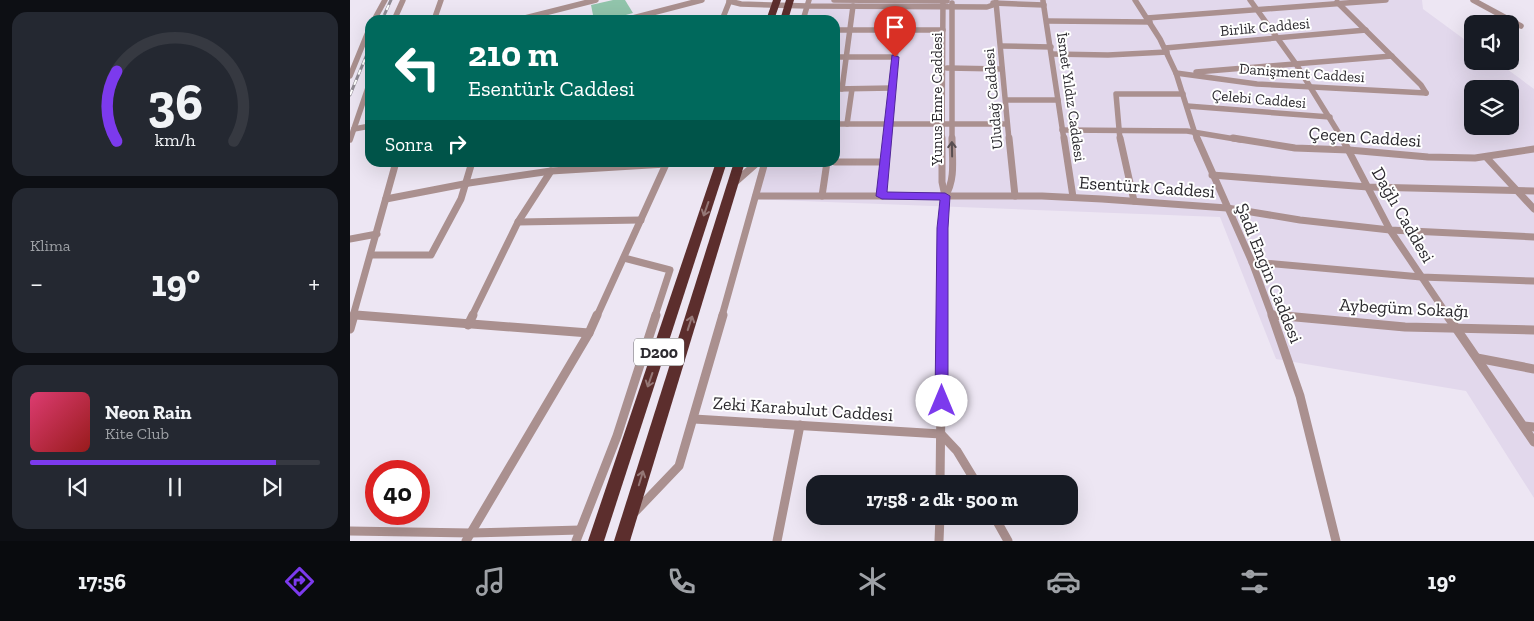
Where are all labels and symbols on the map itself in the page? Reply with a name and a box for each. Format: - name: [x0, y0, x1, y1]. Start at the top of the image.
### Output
- pin: [874, 6, 916, 57]
- street label: Birlik Caddesi: [1219, 14, 1311, 40]
- street label: İsmet Yıldız Caddesi: [1053, 31, 1089, 163]
- street label: Yunus Emre Caddesi: [928, 32, 946, 167]
- street label: Uludağ Caddesi: [980, 48, 1006, 150]
- street label: Danişment Caddesi: [1239, 60, 1365, 86]
- street label: Çelebi Caddesi: [1211, 86, 1307, 112]
- street label: Çeçen Caddesi: [1308, 122, 1422, 152]
- one-way arrow: [947, 142, 957, 158]
- street label: Dağlı Caddesi: [1367, 163, 1439, 267]
- street label: Esentürk Caddesi: [1078, 171, 1216, 203]
- one-way arrow: [701, 200, 710, 216]
- street label: Şadi Engin Caddesi: [1231, 200, 1307, 346]
- street label: Aybegüm Sokağı: [1339, 294, 1469, 322]
- one-way arrow: [685, 315, 695, 331]
- road number: D200: [634, 338, 684, 366]
- one-way arrow: [644, 371, 654, 387]
- position arrow: [915, 374, 967, 426]
- street label: Zeki Karabulut Caddesi: [712, 392, 894, 426]
- speed limit sign: 40: [365, 460, 430, 525]
- one-way arrow: [637, 470, 647, 486]

